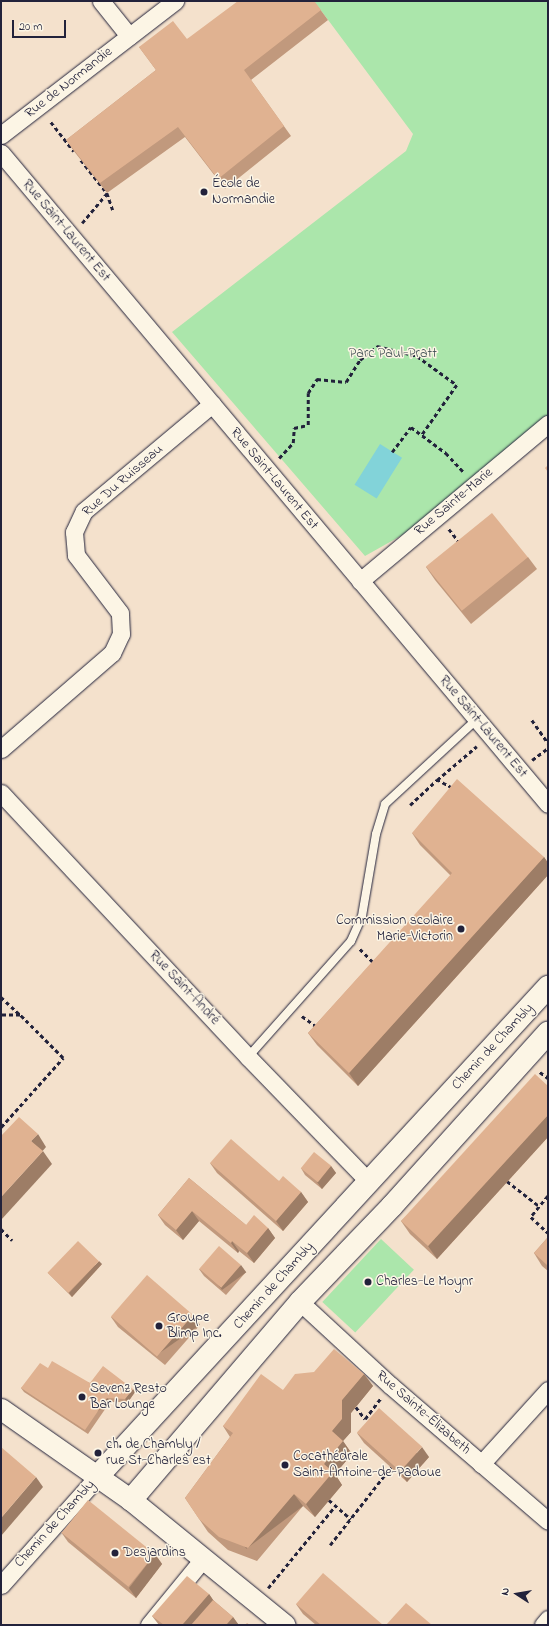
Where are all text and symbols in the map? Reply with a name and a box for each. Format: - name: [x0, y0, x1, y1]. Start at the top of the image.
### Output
- scale bar: [14, 12, 68, 38]
- text: 20 m: [19, 18, 42, 36]
- street label: Rue de Normandie: [22, 44, 116, 122]
- place label: École de Normandie: [212, 176, 275, 208]
- street label: Rue Saint-Laurent Est: [18, 177, 114, 285]
- marker: École de Normandie: [199, 187, 209, 197]
- park label: Parc Paul-Pratt: [349, 346, 437, 362]
- street label: Rue Saint-Laurent Est: [226, 425, 322, 533]
- street label: Rue Du Ruisseau: [79, 441, 167, 521]
- street label: Rue Sainte-Marie: [411, 464, 497, 540]
- street label: Rue Saint-Laurent Est: [435, 673, 531, 781]
- place label: Commission scolaire Marie-Victorin: [336, 913, 453, 946]
- marker: Commission scolaire Marie-Victorin: [456, 924, 466, 934]
- street label: Rue Saint-André: [145, 947, 223, 1029]
- street label: Chemin de Chambly: [449, 1000, 537, 1094]
- street label: Chemin de Chambly: [230, 1239, 318, 1333]
- place label: Charles-Le Moynr: [376, 1274, 473, 1290]
- marker: Charles-Le Moynr: [363, 1277, 373, 1287]
- place label: Groupe Blimp Inc.: [167, 1310, 222, 1342]
- marker: Groupe Blimp Inc.: [154, 1321, 164, 1331]
- street label: Rue Sainte-Élizabeth: [372, 1367, 474, 1459]
- place label: Sevenz Resto Bar Lounge: [90, 1381, 167, 1414]
- marker: Sevenz Resto Bar Lounge: [77, 1392, 87, 1402]
- place label: ch. de Chambly / rue St-Charles est: [106, 1437, 211, 1470]
- marker: ch. de Chambly / rue St-Charles est: [93, 1448, 103, 1458]
- place label: Cocathédrale Saint-Antoine-de-Padoue: [293, 1449, 441, 1482]
- marker: Cocathédrale Saint-Antoine-de-Padoue: [280, 1460, 290, 1470]
- street label: Chemin de Chambly: [11, 1477, 99, 1571]
- place label: Desjardins: [123, 1545, 186, 1561]
- marker: Desjardins: [110, 1548, 120, 1558]
- north arrow: [497, 1574, 537, 1614]
- text: N: [497, 1586, 514, 1597]

